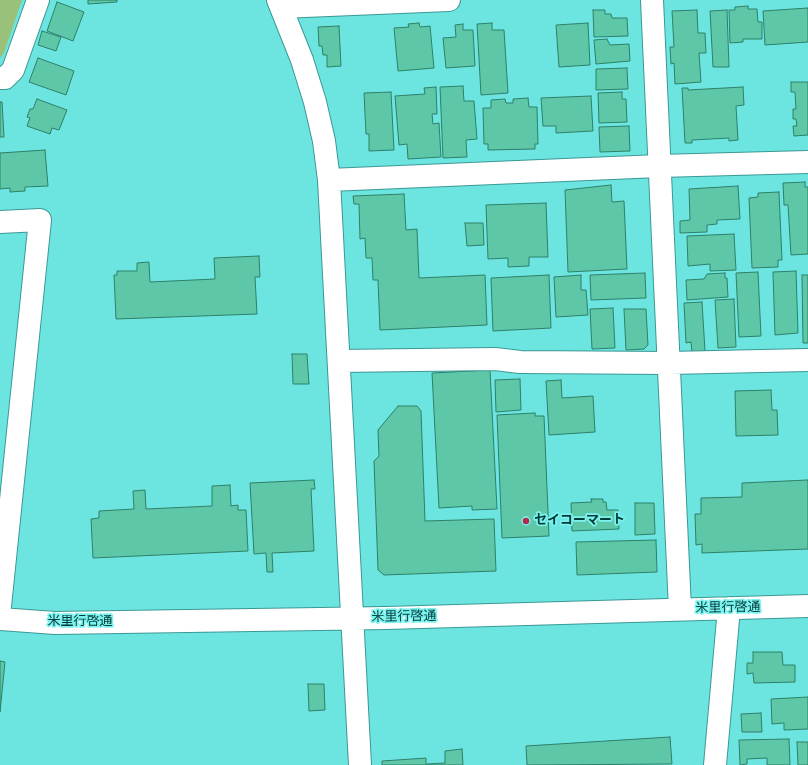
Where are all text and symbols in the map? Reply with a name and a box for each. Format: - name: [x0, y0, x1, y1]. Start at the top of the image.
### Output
- place label: セイコーマート: [534, 513, 625, 529]
- marker: セイコーマート: [521, 516, 531, 526]
- street label: 米里行啓通: [695, 600, 761, 616]
- street label: 米里行啓通: [371, 609, 437, 625]
- street label: 米里行啓通: [48, 614, 112, 630]

